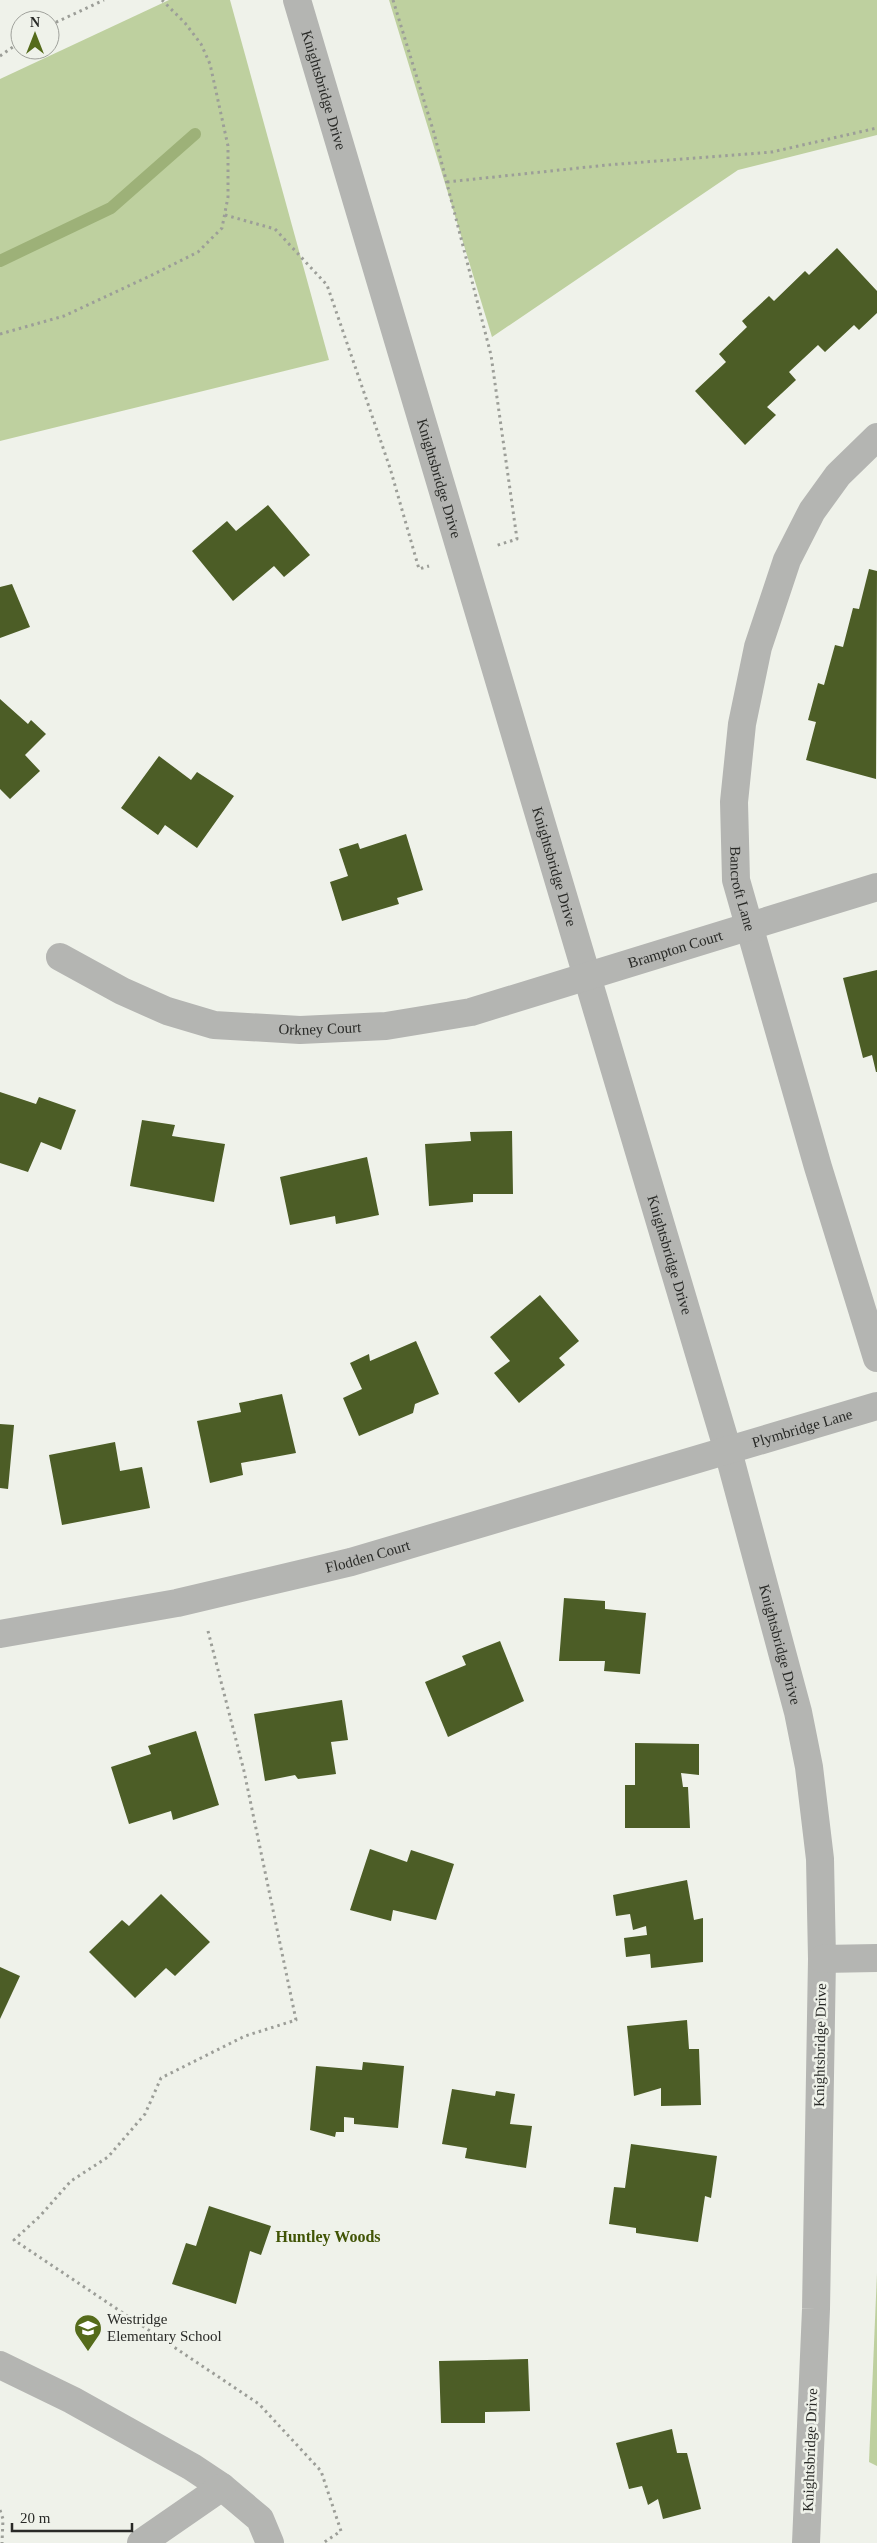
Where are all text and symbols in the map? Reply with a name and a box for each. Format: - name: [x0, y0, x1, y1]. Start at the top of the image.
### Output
- north arrow: [10, 10, 60, 60]
- text: N: [30, 15, 40, 30]
- street label: Knightsbridge Drive: [298, 28, 349, 152]
- street label: Knightsbridge Drive: [414, 417, 464, 540]
- street label: Knightsbridge Drive: [529, 805, 580, 929]
- street label: Bancroft Lane: [727, 846, 758, 933]
- street label: Brampton Court: [626, 927, 725, 971]
- street label: Orkney Court: [278, 1019, 362, 1038]
- street label: Knightsbridge Drive: [644, 1193, 695, 1317]
- street label: Plymbridge Lane: [750, 1406, 854, 1451]
- street label: Flodden Court: [324, 1537, 413, 1576]
- street label: Knightsbridge Drive: [756, 1583, 804, 1707]
- street label: Knightsbridge Drive: [811, 1983, 829, 2107]
- district label: Huntley Woods: [275, 2228, 381, 2246]
- place label: Westridge Elementary School: [107, 2311, 222, 2344]
- school or university icon: Westridge Elementary School: [73, 2313, 103, 2352]
- street label: Knightsbridge Drive: [800, 2388, 820, 2512]
- scale bar: [12, 2500, 132, 2532]
- text: 20 m: [20, 2510, 51, 2526]

